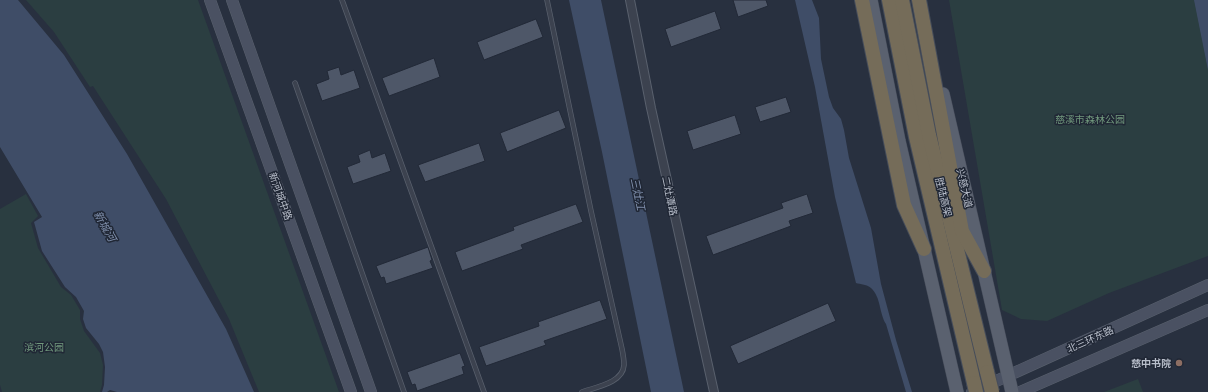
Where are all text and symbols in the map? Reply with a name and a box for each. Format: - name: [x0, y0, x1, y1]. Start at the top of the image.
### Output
- park label: 慈溪市森林公园: [1055, 113, 1125, 125]
- street label: 兴慈大道: [955, 167, 975, 209]
- street label: 新河城中路: [267, 170, 295, 222]
- street label: 二灶潭路: [660, 175, 680, 217]
- water label: 三灶江: [629, 176, 648, 212]
- street label: 胜陆高架: [933, 176, 955, 218]
- water label: 新城河: [92, 208, 120, 245]
- street label: 北三环东路: [1065, 323, 1115, 355]
- park label: 滨河公园: [24, 341, 64, 353]
- place label: 慈中书院: [1131, 357, 1171, 369]
- marker: 慈中书院: [1174, 358, 1184, 368]

